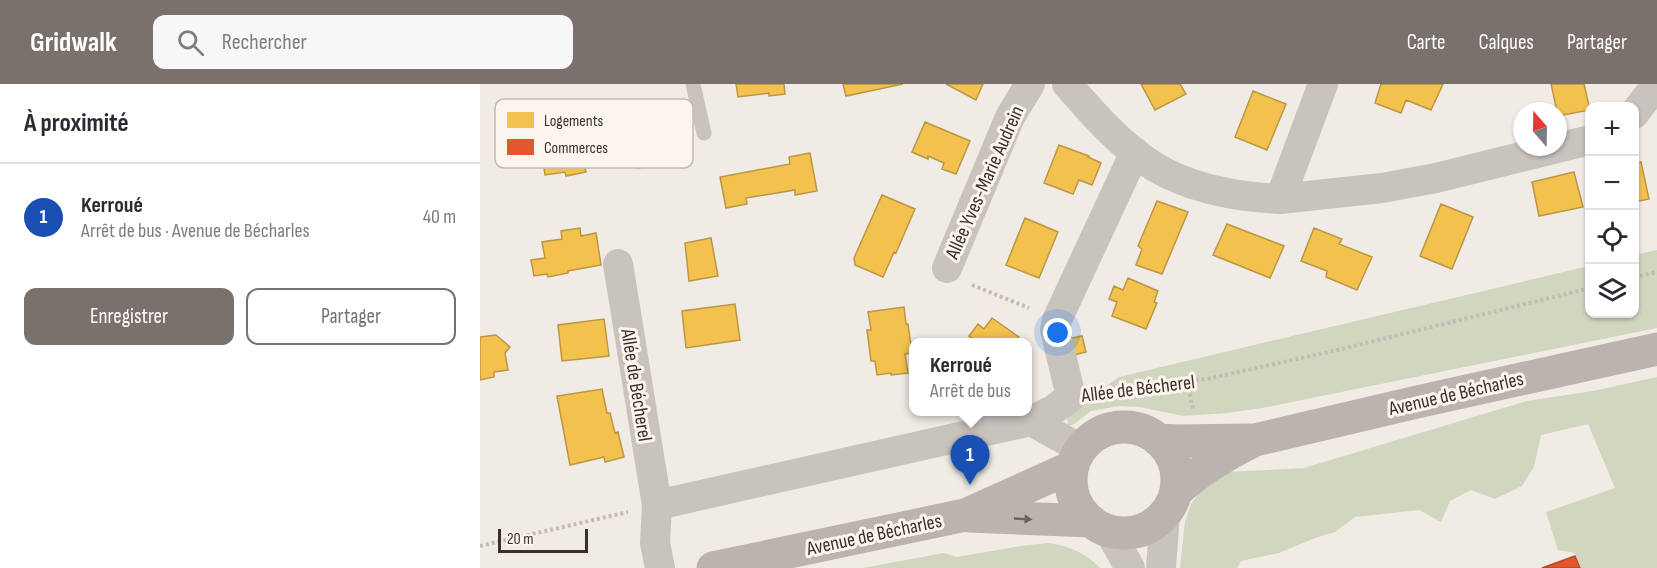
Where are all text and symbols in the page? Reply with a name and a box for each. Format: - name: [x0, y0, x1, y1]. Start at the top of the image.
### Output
- search box: [153, 15, 573, 69]
- text: Gridwalk: [30, 26, 117, 59]
- icon: search: [174, 26, 207, 59]
- text: Rechercher: [222, 29, 307, 56]
- text: Carte: [1407, 30, 1446, 55]
- text: Calques: [1479, 30, 1534, 55]
- text: Partager: [1567, 30, 1627, 55]
- legend: [495, 99, 693, 168]
- street label: Allée Yves-Marie Audrein: [940, 102, 1029, 264]
- north arrow: [1513, 102, 1567, 156]
- map controls: [1585, 102, 1639, 318]
- button: +: [1585, 102, 1639, 156]
- text: À proximité: [24, 108, 129, 139]
- text: Logements: [544, 112, 604, 131]
- text: Commerces: [544, 139, 608, 158]
- button: −: [1585, 156, 1639, 210]
- text: Kerroué: [81, 192, 143, 219]
- text: 1: [40, 205, 47, 229]
- text: 40 m: [423, 205, 456, 229]
- button: locate: [1585, 210, 1639, 264]
- text: Arrêt de bus · Avenue de Bécharles: [81, 219, 310, 243]
- button: layers: [1585, 264, 1639, 318]
- button: Enregistrer: [24, 288, 234, 345]
- button: Partager: [246, 288, 456, 345]
- your location: [1043, 318, 1072, 347]
- street label: Allée de Bécherel: [615, 326, 657, 443]
- popup: [909, 338, 1032, 416]
- text: Kerroué: [930, 352, 992, 379]
- street label: Avenue de Bécharles: [1386, 367, 1526, 421]
- street label: Allée de Bécherel: [1079, 370, 1196, 408]
- text: Arrêt de bus: [930, 379, 1011, 403]
- pin: 1: [950, 436, 990, 485]
- street label: Avenue de Bécharles: [803, 509, 944, 561]
- one-way arrow: [1013, 514, 1032, 523]
- scale bar: [498, 526, 588, 554]
- text: 20 m: [507, 530, 534, 549]

